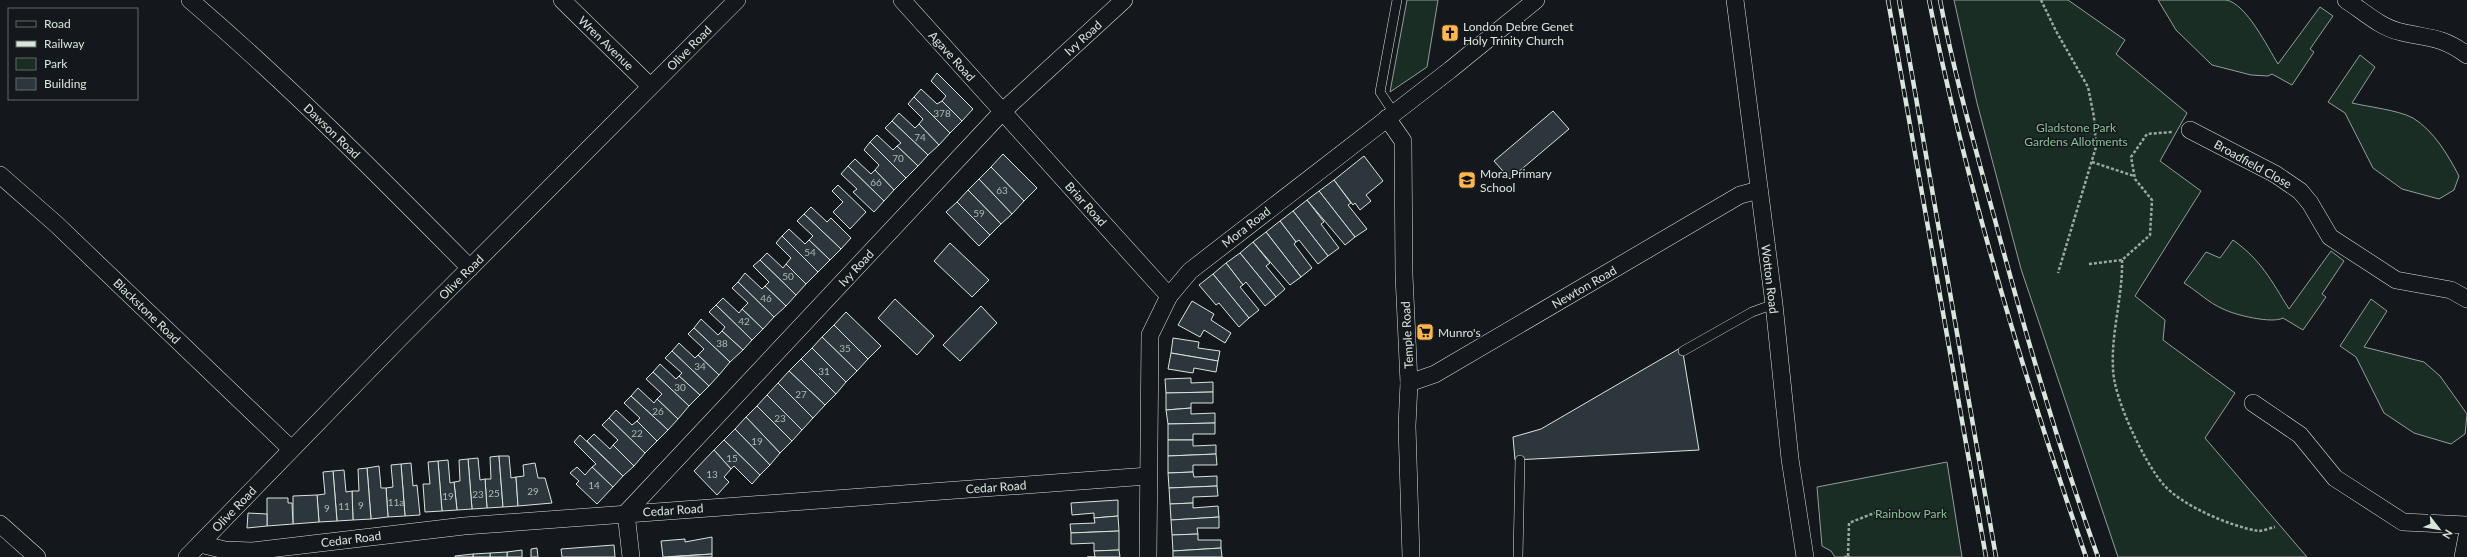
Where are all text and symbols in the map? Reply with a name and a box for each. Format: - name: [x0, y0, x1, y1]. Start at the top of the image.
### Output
- legend: [8, 8, 138, 100]
- street label: Wren Avenue: [575, 13, 637, 73]
- text: Road: [44, 16, 71, 31]
- street label: Ivy Road: [1061, 17, 1105, 59]
- place label: London Debre Genet Holy Trinity Church: [1463, 19, 1574, 48]
- street label: Olive Road: [663, 22, 715, 74]
- church icon: London Debre Genet Holy Trinity Church: [1440, 23, 1460, 43]
- street label: Agave Road: [926, 28, 978, 84]
- text: Railway: [44, 36, 85, 51]
- text: Park: [44, 56, 68, 71]
- text: Building: [44, 76, 87, 91]
- street label: Dawson Road: [301, 100, 363, 162]
- house number: 378: [933, 107, 951, 119]
- park label: Gladstone Park Gardens Allotments: [2024, 120, 2128, 149]
- house number: 74: [914, 131, 926, 143]
- street label: Broadfield Close: [2212, 137, 2294, 191]
- house number: 70: [892, 152, 904, 164]
- place label: Mora Primary School: [1480, 166, 1553, 195]
- school or university icon: Mora Primary School: [1457, 170, 1477, 190]
- house number: 66: [870, 176, 882, 188]
- street label: Briar Road: [1062, 179, 1110, 229]
- house number: 63: [996, 184, 1008, 196]
- street label: Mora Road: [1219, 203, 1273, 251]
- house number: 59: [973, 207, 985, 219]
- street label: Wotton Road: [1758, 243, 1782, 315]
- house number: 54: [804, 246, 816, 258]
- street label: Ivy Road: [835, 246, 877, 290]
- street label: Olive Road: [435, 251, 487, 303]
- street label: Newton Road: [1549, 262, 1619, 312]
- house number: 50: [782, 270, 794, 282]
- street label: Blackstone Road: [110, 275, 184, 347]
- house number: 46: [760, 292, 772, 304]
- street label: Temple Road: [1398, 301, 1416, 369]
- house number: 42: [738, 315, 750, 327]
- supermarket icon: Munro's: [1415, 322, 1435, 342]
- place label: Munro's: [1438, 325, 1481, 340]
- house number: 38: [716, 337, 728, 349]
- house number: 35: [839, 342, 851, 354]
- house number: 34: [694, 360, 706, 372]
- house number: 31: [818, 365, 830, 377]
- house number: 30: [674, 381, 686, 393]
- house number: 27: [795, 388, 807, 400]
- house number: 26: [652, 405, 664, 417]
- house number: 23: [774, 412, 786, 424]
- house number: 22: [631, 427, 643, 439]
- house number: 19: [751, 435, 763, 447]
- house number: 15: [726, 452, 738, 464]
- house number: 13: [706, 468, 718, 480]
- street label: Cedar Road: [965, 477, 1027, 497]
- house number: 14: [588, 479, 600, 491]
- street label: Olive Road: [209, 483, 259, 535]
- house number: 29: [527, 485, 539, 497]
- house number: 25: [488, 487, 500, 499]
- house number: 23: [472, 488, 484, 500]
- house number: 19: [442, 490, 454, 502]
- house number: 11a: [388, 496, 404, 508]
- house number: 9: [358, 499, 364, 511]
- house number: 11: [338, 500, 350, 512]
- street label: Cedar Road: [642, 500, 704, 520]
- house number: 9: [324, 502, 330, 514]
- park label: Rainbow Park: [1875, 506, 1948, 521]
- north arrow: [2419, 509, 2459, 549]
- text: N: [2440, 527, 2456, 541]
- street label: Cedar Road: [320, 528, 382, 550]

